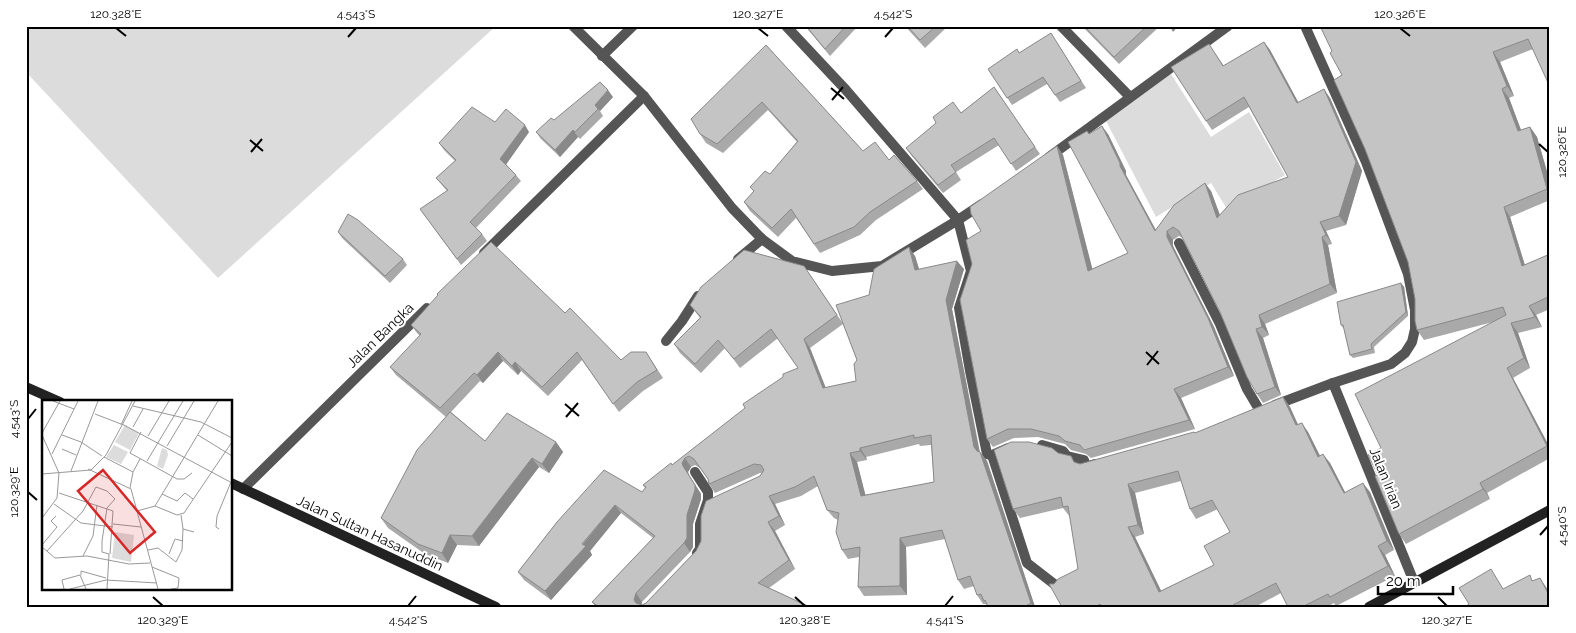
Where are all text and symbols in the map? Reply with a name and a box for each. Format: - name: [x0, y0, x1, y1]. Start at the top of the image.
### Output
- text: 120.328°E: [90, 7, 142, 21]
- text: 4.543°S: [337, 7, 375, 21]
- text: 120.327°E: [733, 7, 783, 21]
- text: 4.542°S: [874, 7, 912, 21]
- text: 120.326°E: [1374, 7, 1426, 21]
- text: 120.326°E: [1555, 126, 1569, 178]
- street label: Jalan Bangka: [343, 299, 417, 371]
- text: 4.543°S: [7, 400, 21, 438]
- inset map: [42, 400, 232, 590]
- street label: Jalan Irian: [1366, 445, 1406, 511]
- text: 120.329°E: [7, 467, 21, 517]
- street label: Jalan Sultan Hasanuddin: [294, 492, 446, 574]
- text: 4.540°S: [1555, 506, 1569, 546]
- scale bar: [1378, 563, 1454, 595]
- text: 20 m: [1386, 572, 1421, 590]
- text: 120.329°E: [138, 613, 188, 627]
- text: 4.542°S: [389, 613, 427, 627]
- text: 120.328°E: [779, 613, 831, 627]
- text: 4.541°S: [926, 613, 964, 627]
- text: 120.327°E: [1422, 613, 1472, 627]

